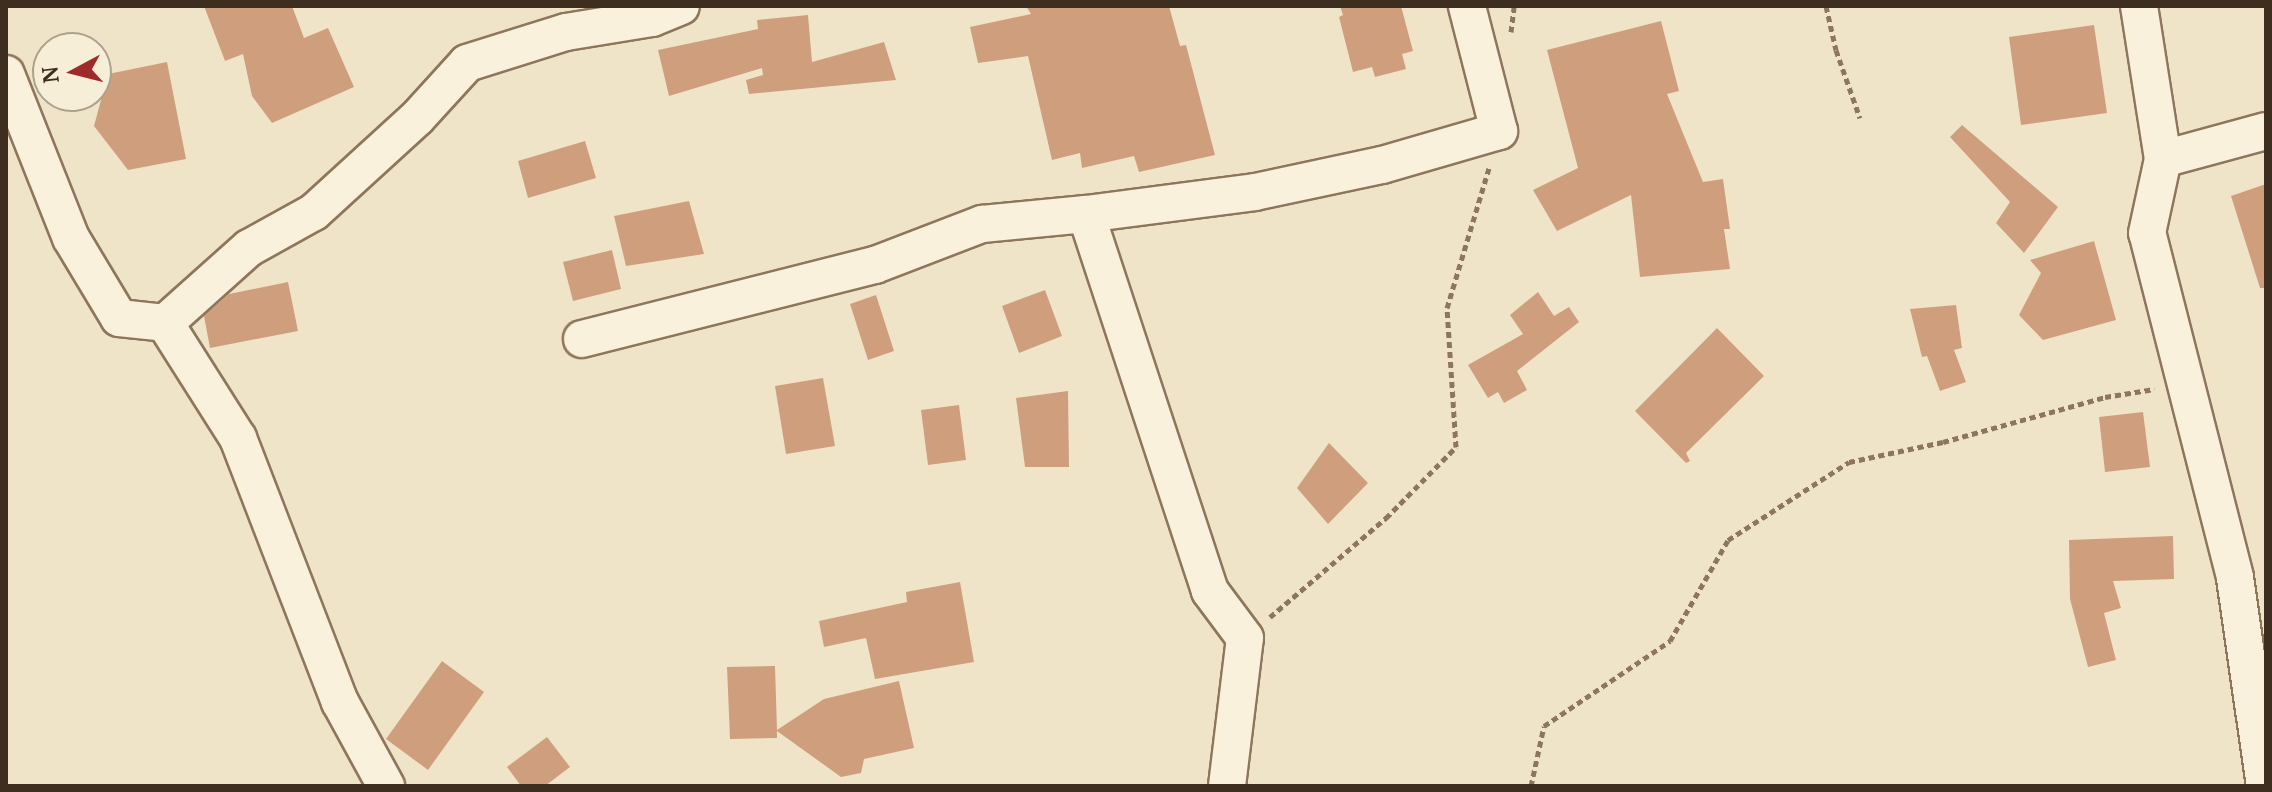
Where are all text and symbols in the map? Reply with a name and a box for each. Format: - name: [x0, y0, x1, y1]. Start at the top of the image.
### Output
- north arrow: [32, 32, 112, 112]
- text: N: [34, 65, 65, 85]

